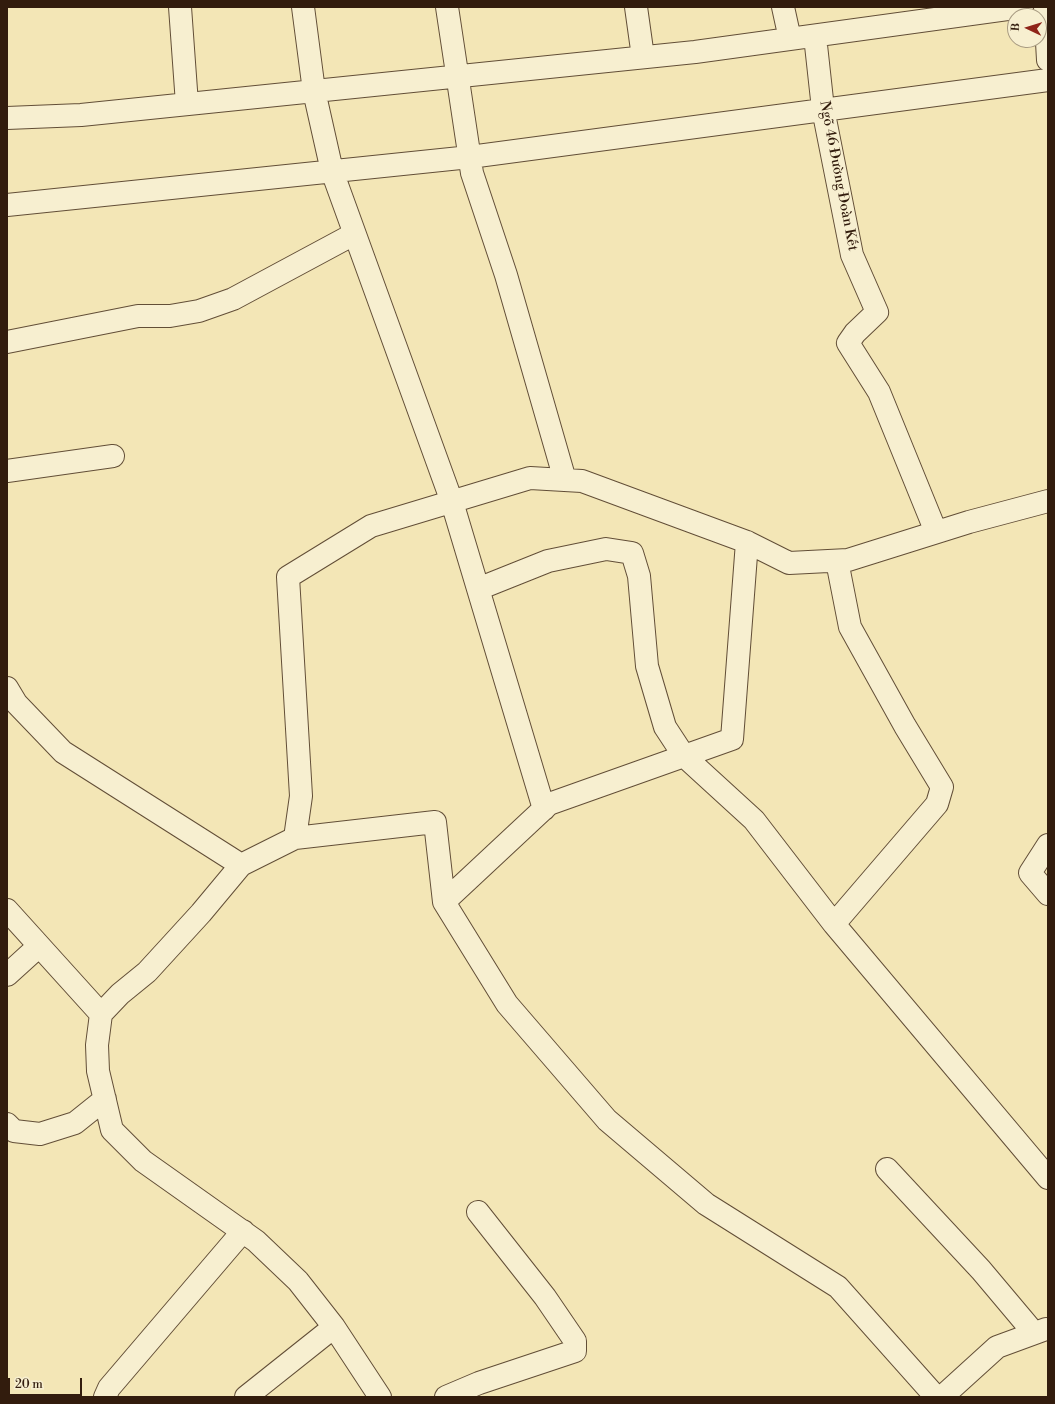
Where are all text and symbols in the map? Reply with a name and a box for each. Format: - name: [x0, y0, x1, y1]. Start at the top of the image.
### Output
- north arrow: [1007, 8, 1047, 48]
- text: B: [1009, 23, 1023, 32]
- street label: Ngõ 46 Đường Đoàn Kết: [815, 100, 861, 252]
- scale bar: [10, 1370, 84, 1396]
- text: 20 m: [15, 1377, 43, 1392]

